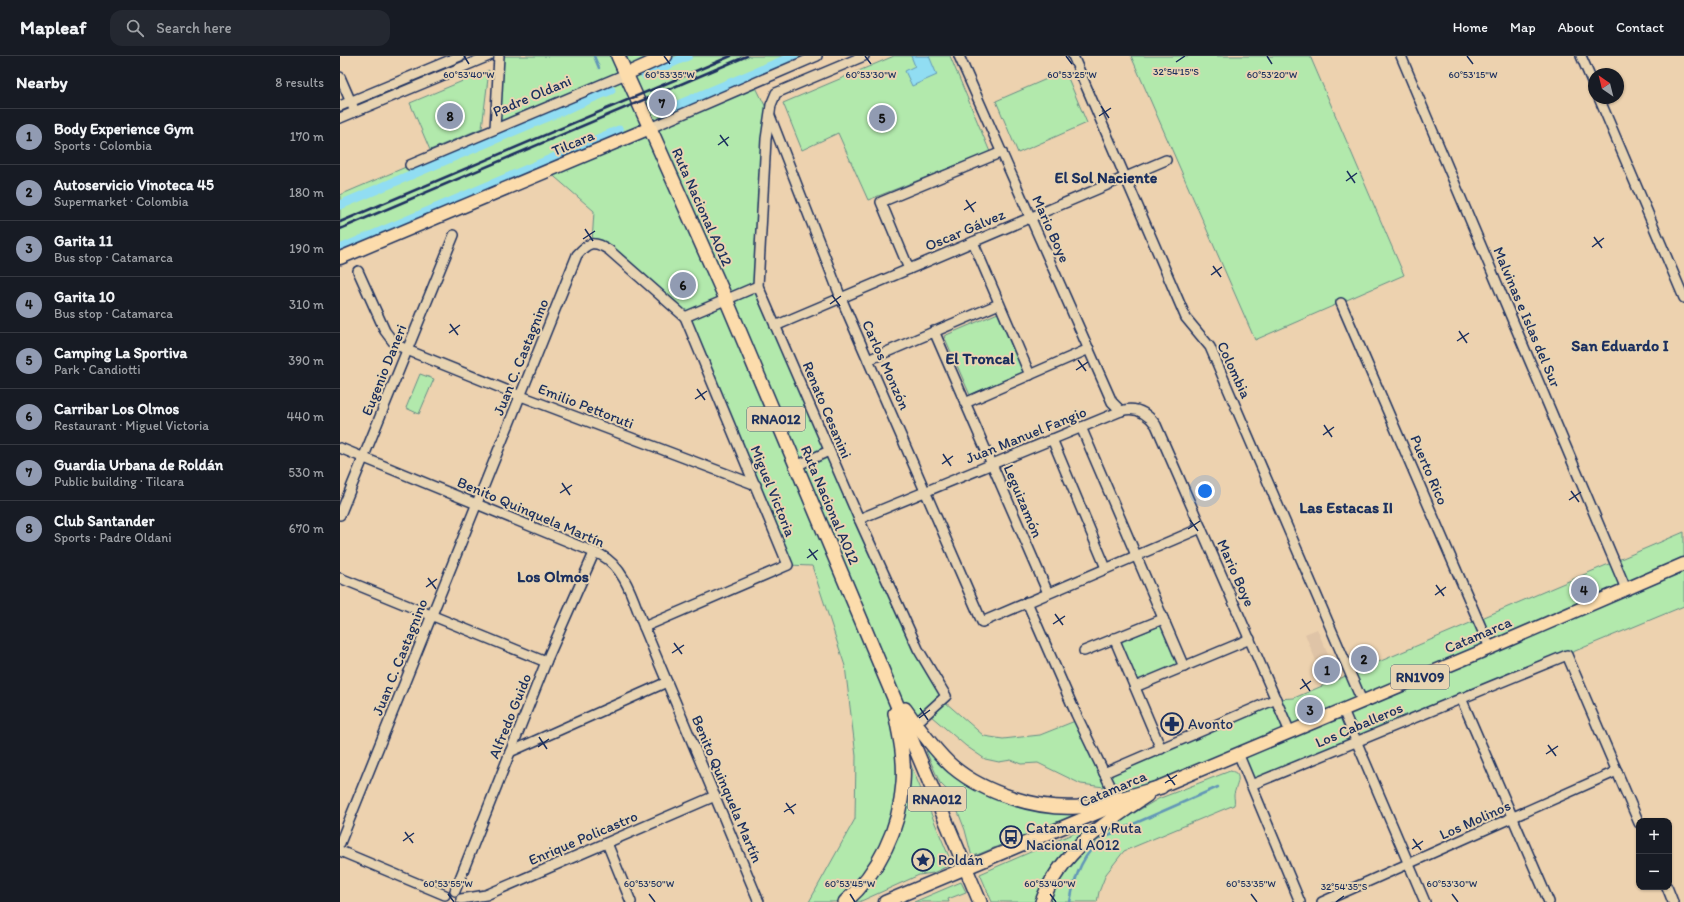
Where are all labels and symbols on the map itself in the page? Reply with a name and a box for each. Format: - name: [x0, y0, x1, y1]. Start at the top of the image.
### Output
- text: 32°54'15"S: [1153, 65, 1199, 78]
- text: 60°53'40"W: [443, 68, 495, 81]
- text: 60°53'35"W: [645, 68, 695, 81]
- text: 60°53'30"W: [846, 68, 897, 81]
- text: 60°53'25"W: [1047, 68, 1097, 81]
- text: 60°53'20"W: [1247, 68, 1298, 81]
- text: 60°53'15"W: [1448, 68, 1498, 81]
- north arrow: [1588, 68, 1624, 104]
- street label: Padre Oldani: [490, 71, 574, 121]
- pin: 7: [649, 88, 675, 118]
- pin: 8: [437, 101, 463, 131]
- pin: 5: [869, 103, 895, 133]
- street label: Tilcara: [549, 126, 597, 160]
- street label: Ruta Nacional A012: [668, 145, 736, 269]
- district label: El Sol Naciente: [1055, 168, 1158, 187]
- street label: Mario Boye: [1028, 193, 1074, 265]
- street label: Oscar Gálvez: [922, 205, 1008, 255]
- street label: Malvinas e Islas del Sur: [1489, 244, 1565, 390]
- pin: 6: [670, 270, 696, 300]
- street label: Juan C. Castagnino: [489, 296, 553, 418]
- street label: Carlos Monzón: [858, 317, 914, 413]
- street label: Eugenio Daneri: [357, 322, 411, 418]
- district label: San Eduardo I: [1571, 336, 1669, 355]
- street label: Colombia: [1213, 339, 1255, 401]
- district label: El Troncal: [945, 349, 1015, 368]
- street label: Renato Cesanini: [798, 359, 856, 461]
- street label: Emilio Pettoruti: [536, 379, 636, 433]
- street label: Juan Manuel Fangio: [963, 403, 1089, 467]
- road number: RNA012: [747, 407, 805, 431]
- street label: Puerto Rico: [1406, 432, 1452, 508]
- street label: Miguel Victoria: [747, 443, 800, 539]
- street label: Ruta Nacional A012: [797, 443, 863, 567]
- street label: Leguizamón: [1000, 462, 1047, 541]
- street label: Benito Quinquela Martín: [455, 473, 607, 551]
- your location: [1195, 481, 1215, 501]
- district label: Las Estacas II: [1299, 498, 1393, 517]
- street label: Mario Boye: [1213, 537, 1259, 609]
- district label: Los Olmos: [517, 567, 589, 586]
- pin: 4: [1571, 575, 1597, 605]
- street label: Juan C. Castagnino: [368, 596, 432, 718]
- street label: Catamarca: [1442, 613, 1514, 657]
- pin: 2: [1351, 644, 1377, 674]
- pin: 1: [1314, 655, 1340, 685]
- road number: RN1V09: [1391, 665, 1449, 689]
- street label: Alfredo Guido: [485, 671, 535, 761]
- pin: 3: [1297, 695, 1323, 725]
- street label: Los Caballeros: [1312, 698, 1406, 752]
- pharmacy icon: Avonto: [1159, 711, 1185, 737]
- street label: Benito Quinquela Martín: [688, 713, 766, 865]
- place label: Avonto: [1188, 715, 1233, 733]
- street label: Catamarca: [1077, 767, 1149, 811]
- road number: RNA012: [908, 787, 966, 811]
- street label: Los Molinos: [1437, 796, 1514, 844]
- street label: Enrique Policastro: [526, 807, 640, 869]
- place label: Catamarca y Ruta Nacional A012: [1026, 819, 1142, 854]
- bus stop icon: Catamarca y Ruta Nacional A012: [998, 824, 1024, 850]
- place icon: Roldán: [910, 847, 936, 873]
- place label: Roldán: [938, 851, 984, 869]
- text: 60°53'55"W: [423, 877, 473, 890]
- text: 60°53'50"W: [624, 877, 675, 890]
- text: 60°53'45"W: [825, 877, 876, 890]
- text: 60°53'40"W: [1024, 877, 1076, 890]
- text: 60°53'35"W: [1226, 877, 1276, 890]
- text: 60°53'30"W: [1427, 877, 1478, 890]
- text: 32°54'35"S: [1321, 880, 1368, 893]

